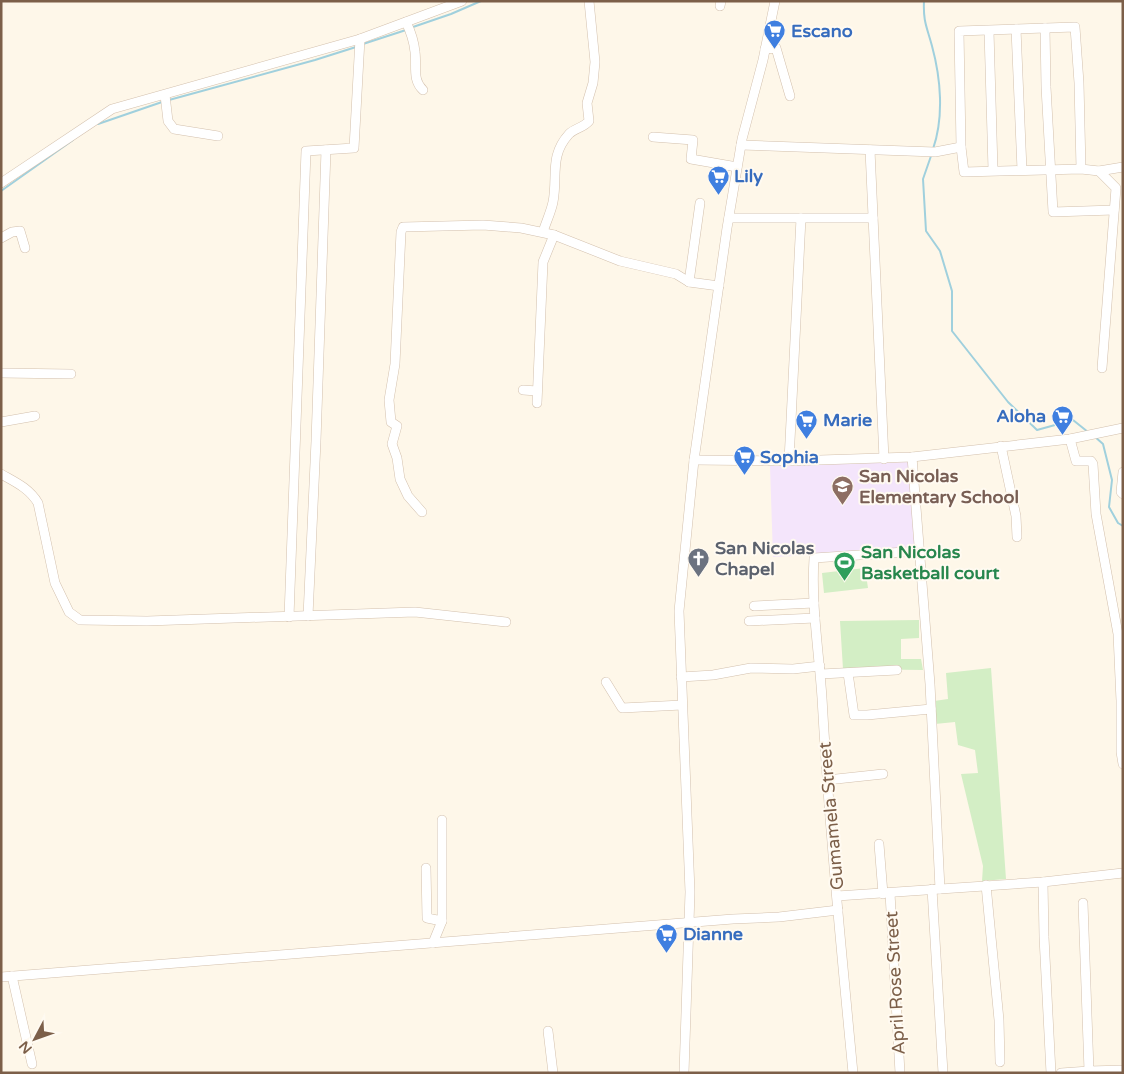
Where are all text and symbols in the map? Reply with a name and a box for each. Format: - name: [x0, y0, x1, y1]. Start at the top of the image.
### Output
- supermarket icon: Escano: [763, 19, 787, 50]
- place label: Escano: [791, 20, 853, 42]
- supermarket icon: Lily: [706, 164, 730, 195]
- place label: Lily: [734, 165, 763, 187]
- supermarket icon: Aloha: [1050, 404, 1074, 435]
- place label: Aloha: [996, 405, 1046, 427]
- supermarket icon: Marie: [795, 408, 819, 439]
- place label: Marie: [823, 409, 872, 431]
- supermarket icon: Sophia: [732, 445, 756, 476]
- place label: Sophia: [760, 446, 819, 468]
- place label: San Nicolas Elementary School: [859, 465, 1019, 508]
- school or university icon: San Nicolas Elementary School: [831, 474, 855, 505]
- place label: San Nicolas Chapel: [715, 537, 815, 580]
- place label: San Nicolas Basketball court: [861, 541, 999, 584]
- church icon: San Nicolas Chapel: [687, 546, 711, 577]
- sports icon: San Nicolas Basketball court: [833, 550, 857, 581]
- street label: Gumamela Street: [814, 741, 848, 891]
- street label: April Rose Street: [880, 910, 910, 1055]
- supermarket icon: Dianne: [655, 922, 679, 953]
- place label: Dianne: [683, 923, 743, 945]
- north arrow: [10, 1014, 60, 1064]
- text: N: [15, 1037, 36, 1057]

